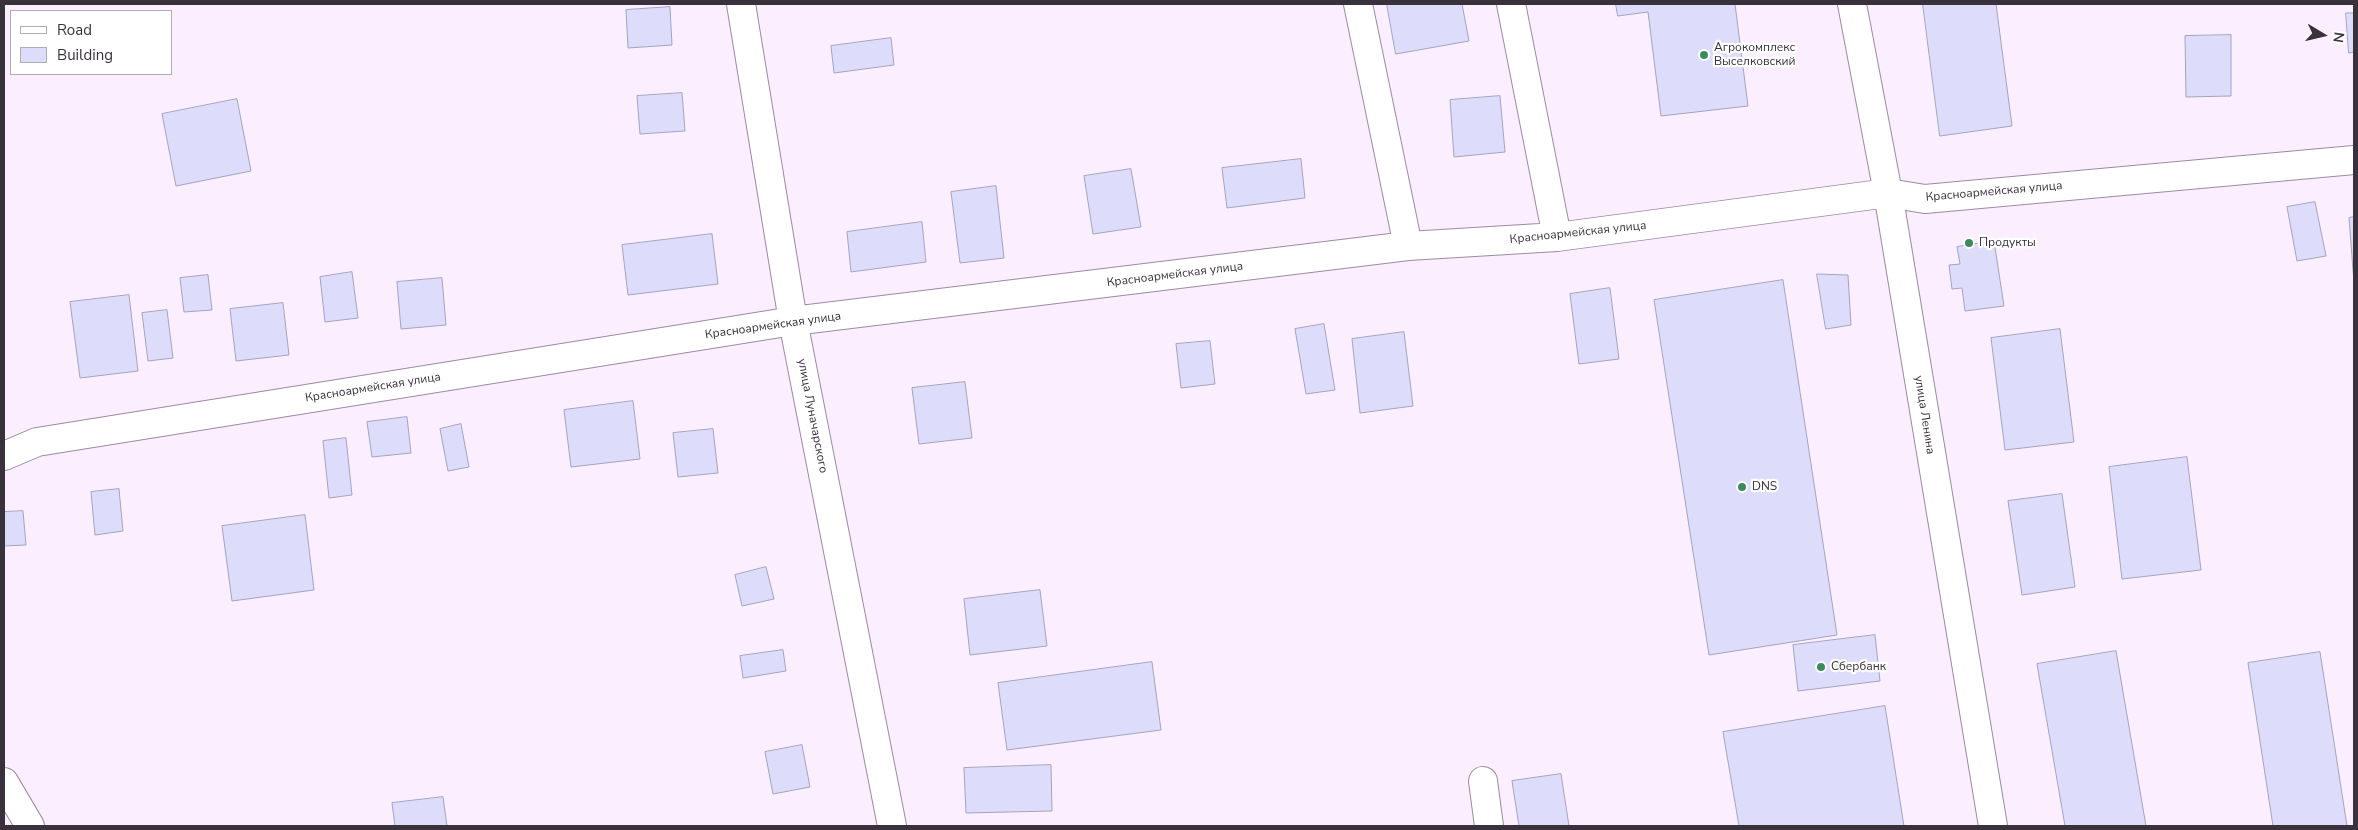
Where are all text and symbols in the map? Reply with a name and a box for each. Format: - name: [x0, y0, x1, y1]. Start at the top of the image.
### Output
- legend: [10, 10, 172, 75]
- north arrow: [2298, 10, 2348, 60]
- text: Road: [57, 20, 92, 40]
- text: N: [2328, 31, 2349, 44]
- place label: Агрокомплекс Выселковский: [1714, 41, 1796, 69]
- text: Building: [57, 45, 113, 65]
- marker: Агрокомплекс Выселковский: [1698, 49, 1710, 61]
- street label: Красноармейская улица: [1925, 179, 2063, 205]
- street label: Красноармейская улица: [1509, 219, 1647, 247]
- place label: Продукты: [1979, 236, 2036, 250]
- marker: Продукты: [1963, 237, 1975, 249]
- street label: Красноармейская улица: [1106, 259, 1244, 291]
- street label: Красноармейская улица: [704, 309, 842, 343]
- street label: улица Луначарского: [794, 358, 830, 474]
- street label: Красноармейская улица: [304, 370, 442, 406]
- street label: улица Ленина: [1911, 375, 1937, 455]
- place label: DNS: [1752, 480, 1777, 494]
- marker: DNS: [1736, 481, 1748, 493]
- place label: Сбербанк: [1831, 660, 1886, 674]
- marker: Сбербанк: [1815, 661, 1827, 673]

